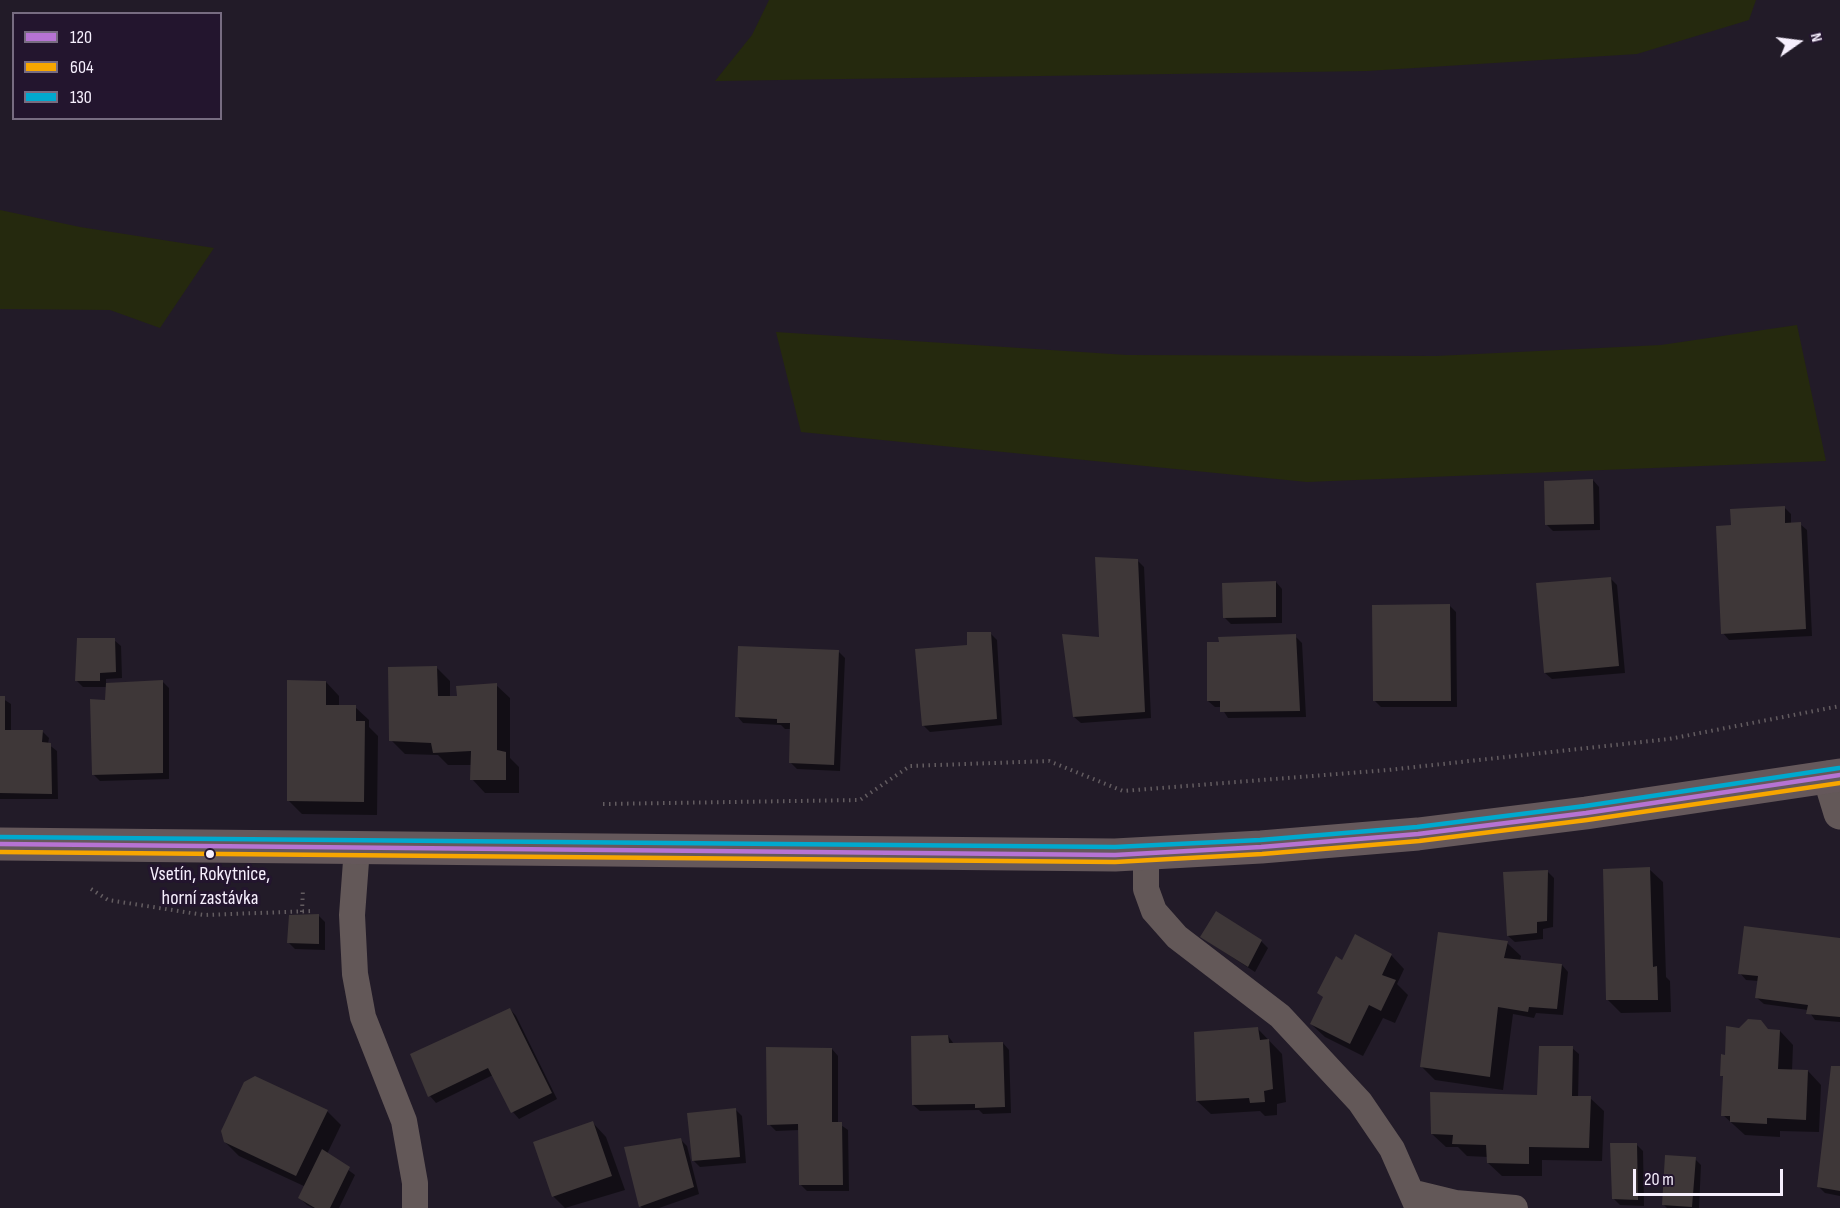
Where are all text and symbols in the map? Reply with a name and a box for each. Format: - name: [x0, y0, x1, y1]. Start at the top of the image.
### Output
- legend: [12, 12, 222, 120]
- north arrow: [1768, 12, 1828, 72]
- text: 120: [70, 27, 92, 48]
- text: N: [1806, 31, 1826, 44]
- text: 604: [70, 57, 93, 78]
- text: 130: [70, 87, 92, 108]
- marker: Vsetín, Rokytnice, horní zastávka: [204, 848, 216, 860]
- place label: Vsetín, Rokytnice, horní zastávka: [150, 863, 270, 910]
- scale bar: [1636, 1157, 1786, 1195]
- text: 20 m: [1644, 1169, 1674, 1190]

